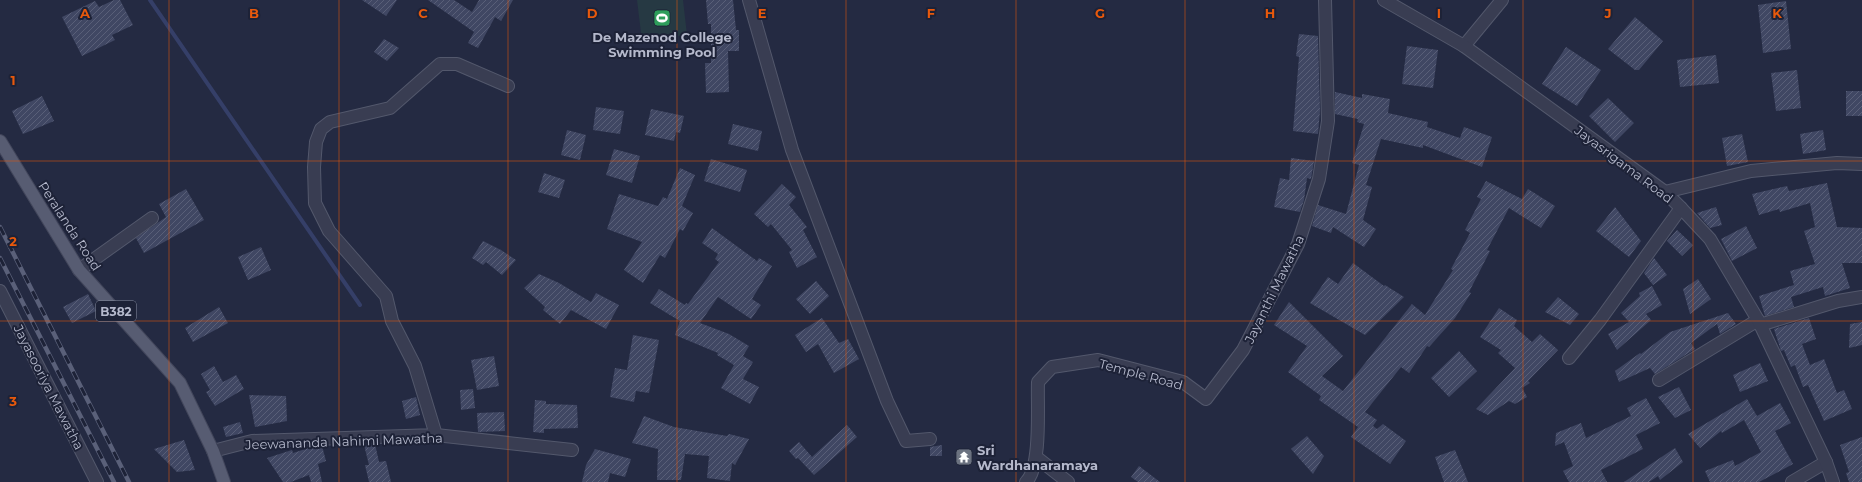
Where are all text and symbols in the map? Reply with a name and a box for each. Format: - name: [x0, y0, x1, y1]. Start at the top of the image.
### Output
- text: A: [79, 5, 91, 21]
- text: B: [249, 5, 259, 21]
- text: C: [418, 5, 428, 21]
- text: D: [587, 5, 598, 21]
- text: E: [758, 5, 767, 21]
- text: F: [927, 5, 935, 21]
- text: G: [1095, 5, 1105, 21]
- text: H: [1265, 5, 1275, 21]
- text: I: [1437, 5, 1441, 21]
- text: J: [1603, 5, 1612, 21]
- text: K: [1772, 5, 1782, 21]
- sports icon: De Mazenod College Swimming Pool: [652, 8, 672, 28]
- place label: De Mazenod College Swimming Pool: [592, 29, 732, 60]
- text: 1: [10, 72, 16, 88]
- street label: Jayasrigama Road: [1571, 121, 1676, 206]
- street label: Peralanda Road: [35, 178, 105, 274]
- street label: Jayanthi Mawatha: [1240, 232, 1307, 347]
- text: 2: [9, 233, 17, 249]
- road number: B382: [96, 301, 136, 321]
- street label: Jayasooriya Mawatha: [10, 321, 87, 452]
- street label: Temple Road: [1097, 355, 1185, 393]
- text: 3: [8, 393, 17, 409]
- street label: Jeewananda Nahimi Mawatha: [244, 430, 443, 452]
- place label: Sri Wardhanaramaya: [977, 442, 1098, 473]
- temple icon: Sri Wardhanaramaya: [954, 447, 974, 467]

